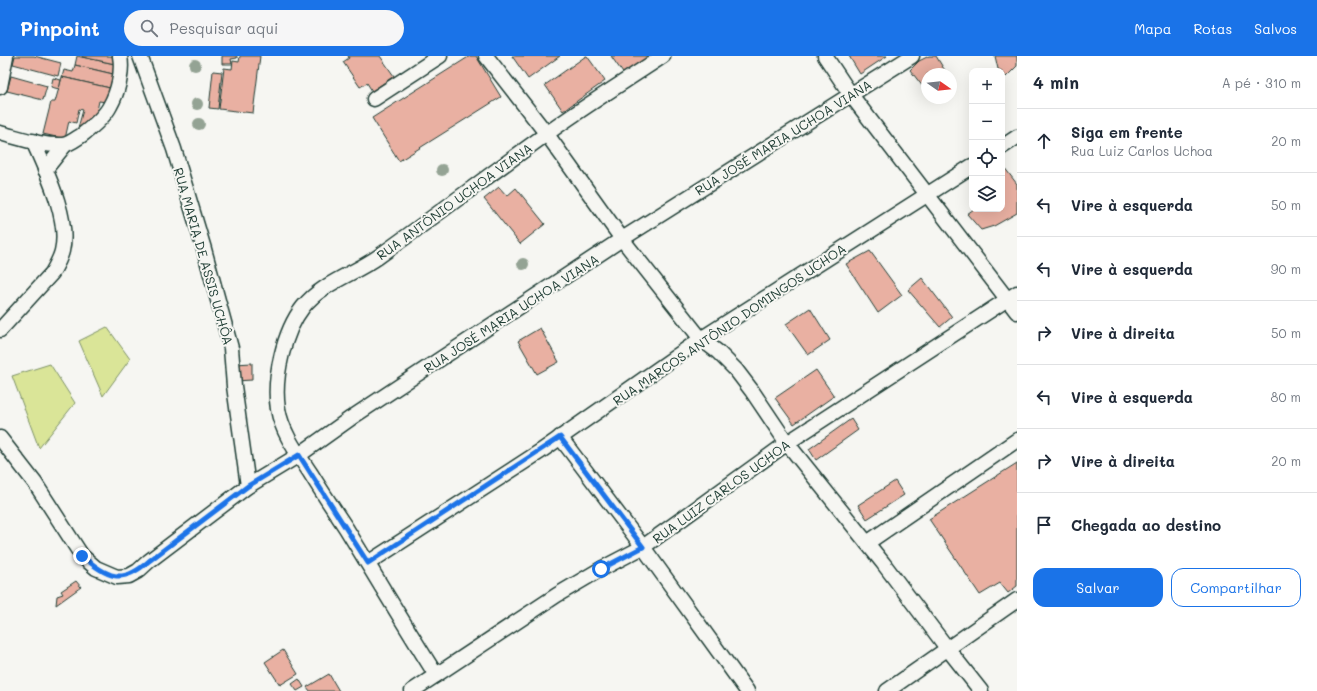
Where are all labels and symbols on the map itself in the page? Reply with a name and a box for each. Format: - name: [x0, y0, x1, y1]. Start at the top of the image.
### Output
- north arrow: [921, 68, 957, 104]
- street label: RUA JOSÉ MARIA UCHOA VIANA: [691, 75, 875, 199]
- street label: RUA ANTÔNIO UCHOA VIANA: [373, 139, 535, 263]
- street label: RUA MARIA DE ASSIS UCHÔA: [170, 165, 238, 347]
- street label: RUA MARCOS ANTÔNIO DOMINGOS UCHOA: [609, 239, 849, 409]
- street label: RUA JOSÉ MARIA UCHOA VIANA: [420, 250, 602, 376]
- street label: RUA LUIZ CARLOS UCHOA: [649, 435, 793, 547]
- route end: [73, 547, 91, 565]
- route start: [592, 560, 610, 578]

